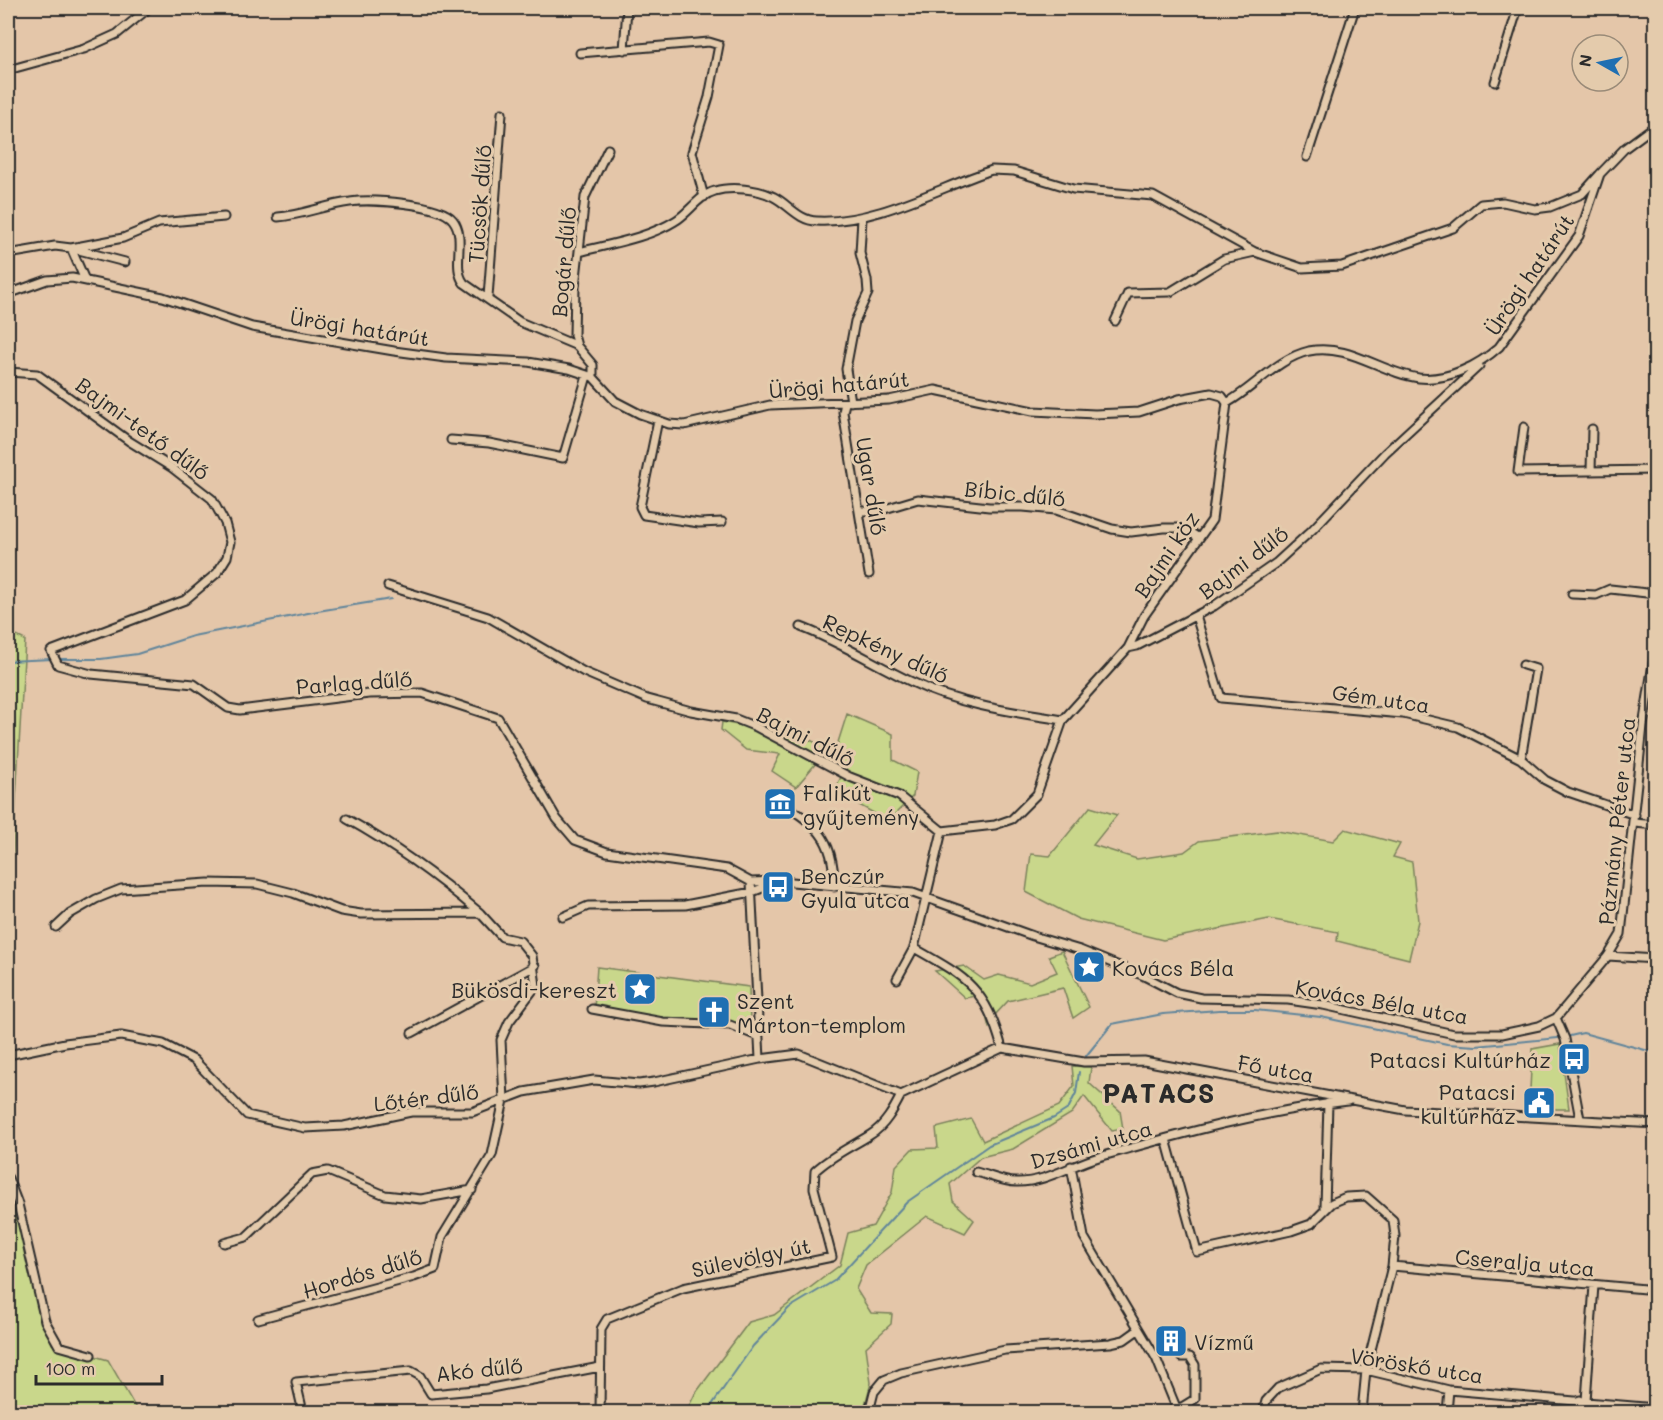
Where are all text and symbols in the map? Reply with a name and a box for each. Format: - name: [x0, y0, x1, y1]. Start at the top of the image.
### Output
- north arrow: [1570, 33, 1630, 93]
- text: N: [1573, 53, 1596, 68]
- street label: Tücsök dűlő: [461, 144, 497, 264]
- street label: Bogár dűlő: [545, 206, 581, 318]
- street label: Ürögi határút: [1478, 208, 1580, 340]
- street label: Ürögi határút: [288, 303, 432, 351]
- street label: Ürögi határút: [768, 364, 910, 404]
- street label: Bajmi-tető dűlő: [71, 371, 215, 485]
- street label: Ugar dűlő: [851, 435, 893, 537]
- street label: Bíbic dűlő: [963, 474, 1067, 512]
- street label: Bajmi köz: [1127, 506, 1205, 602]
- street label: Bajmi dűlő: [1193, 519, 1293, 605]
- street label: Repkény dűlő: [819, 607, 953, 689]
- street label: Parlag dűlő: [295, 664, 413, 700]
- street label: Gém utca: [1331, 678, 1431, 718]
- street label: Bajmi dűlő: [753, 700, 859, 772]
- street label: Pázmány Péter utca: [1592, 716, 1640, 926]
- place label: Falikút gyűjtemény: [803, 779, 919, 830]
- museum icon: Falikút gyűjtemény: [762, 786, 798, 822]
- place label: Benczúr Gyula utca: [801, 862, 910, 913]
- bus stop icon: Benczúr Gyula utca: [760, 869, 796, 905]
- place icon: Kovács Béla: [1071, 949, 1107, 985]
- place label: Kovács Béla: [1112, 954, 1234, 981]
- place icon: Bükösdi-kereszt: [622, 971, 658, 1007]
- street label: Kovács Béla utca: [1293, 973, 1471, 1029]
- place label: Bükösdi-kereszt: [451, 976, 617, 1003]
- place label: Szent Márton-templom: [737, 987, 906, 1038]
- church icon: Szent Márton-templom: [696, 994, 732, 1030]
- bus stop icon: Patacsi Kultúrház: [1556, 1041, 1592, 1077]
- place label: Patacsi Kultúrház: [1370, 1046, 1551, 1073]
- street label: Fő utca: [1236, 1048, 1316, 1088]
- district label: PATACS: [1102, 1075, 1216, 1110]
- street label: Lőtér dűlő: [372, 1077, 480, 1117]
- place label: Patacsi kultúrház: [1420, 1078, 1516, 1129]
- public building icon: Patacsi kultúrház: [1521, 1085, 1557, 1121]
- street label: Dzsámi utca: [1027, 1114, 1155, 1174]
- street label: Sülevölgy út: [689, 1231, 813, 1283]
- street label: Hordós dűlő: [299, 1242, 425, 1304]
- street label: Cseralja utca: [1454, 1242, 1596, 1282]
- building icon: Vízmű: [1153, 1323, 1189, 1359]
- place label: Vízmű: [1194, 1328, 1254, 1355]
- street label: Vöröskő utca: [1349, 1341, 1485, 1389]
- scale bar: [36, 1348, 162, 1386]
- street label: Akó dűlő: [434, 1351, 524, 1387]
- text: 100 m: [45, 1356, 95, 1380]

